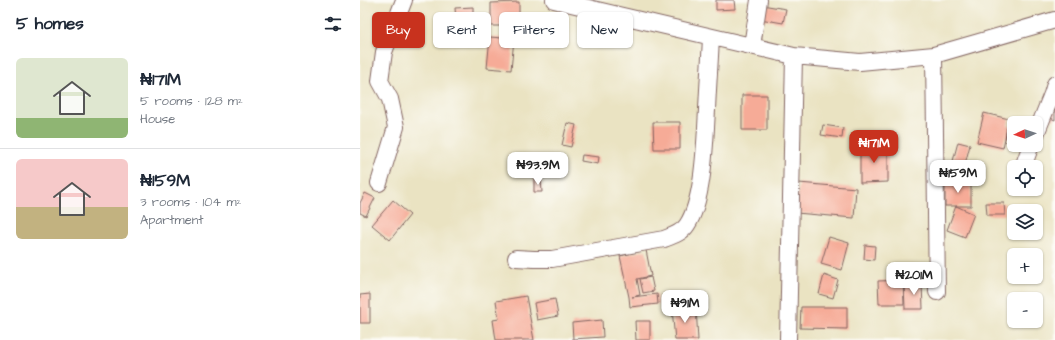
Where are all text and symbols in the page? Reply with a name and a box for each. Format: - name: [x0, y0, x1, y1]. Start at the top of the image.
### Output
- text: 5 homes: [16, 12, 84, 36]
- chip: Buy: [372, 12, 425, 48]
- chip: Rent: [433, 12, 491, 48]
- chip: Filters: [499, 12, 569, 48]
- chip: New: [577, 12, 633, 48]
- icon: filters: [322, 13, 344, 35]
- text: ₦171M: [140, 68, 181, 92]
- icon: home: [48, 74, 96, 122]
- text: 5 rooms · 128 m²: [140, 92, 243, 110]
- text: House: [140, 110, 175, 128]
- north arrow: [1007, 116, 1043, 152]
- map controls: [1007, 116, 1043, 328]
- pin: ₦171M: [846, 130, 902, 164]
- text: ₦171M: [858, 134, 890, 152]
- pin: ₦93.9M: [505, 152, 571, 186]
- text: ₦93.9M: [516, 156, 560, 174]
- pin: ₦159M: [930, 160, 986, 194]
- button: locate: [1007, 160, 1043, 196]
- text: ₦159M: [939, 164, 977, 182]
- text: ₦159M: [140, 169, 190, 193]
- icon: home: [48, 175, 96, 223]
- text: 3 rooms · 104 m²: [140, 193, 241, 211]
- button: layers: [1007, 204, 1043, 240]
- text: Apartment: [140, 211, 204, 229]
- button: +: [1007, 248, 1043, 284]
- pin: ₦201M: [886, 262, 942, 296]
- text: ₦201M: [895, 266, 933, 284]
- pin: ₦91M: [661, 290, 709, 324]
- button: −: [1007, 292, 1043, 328]
- text: ₦91M: [670, 294, 700, 312]

